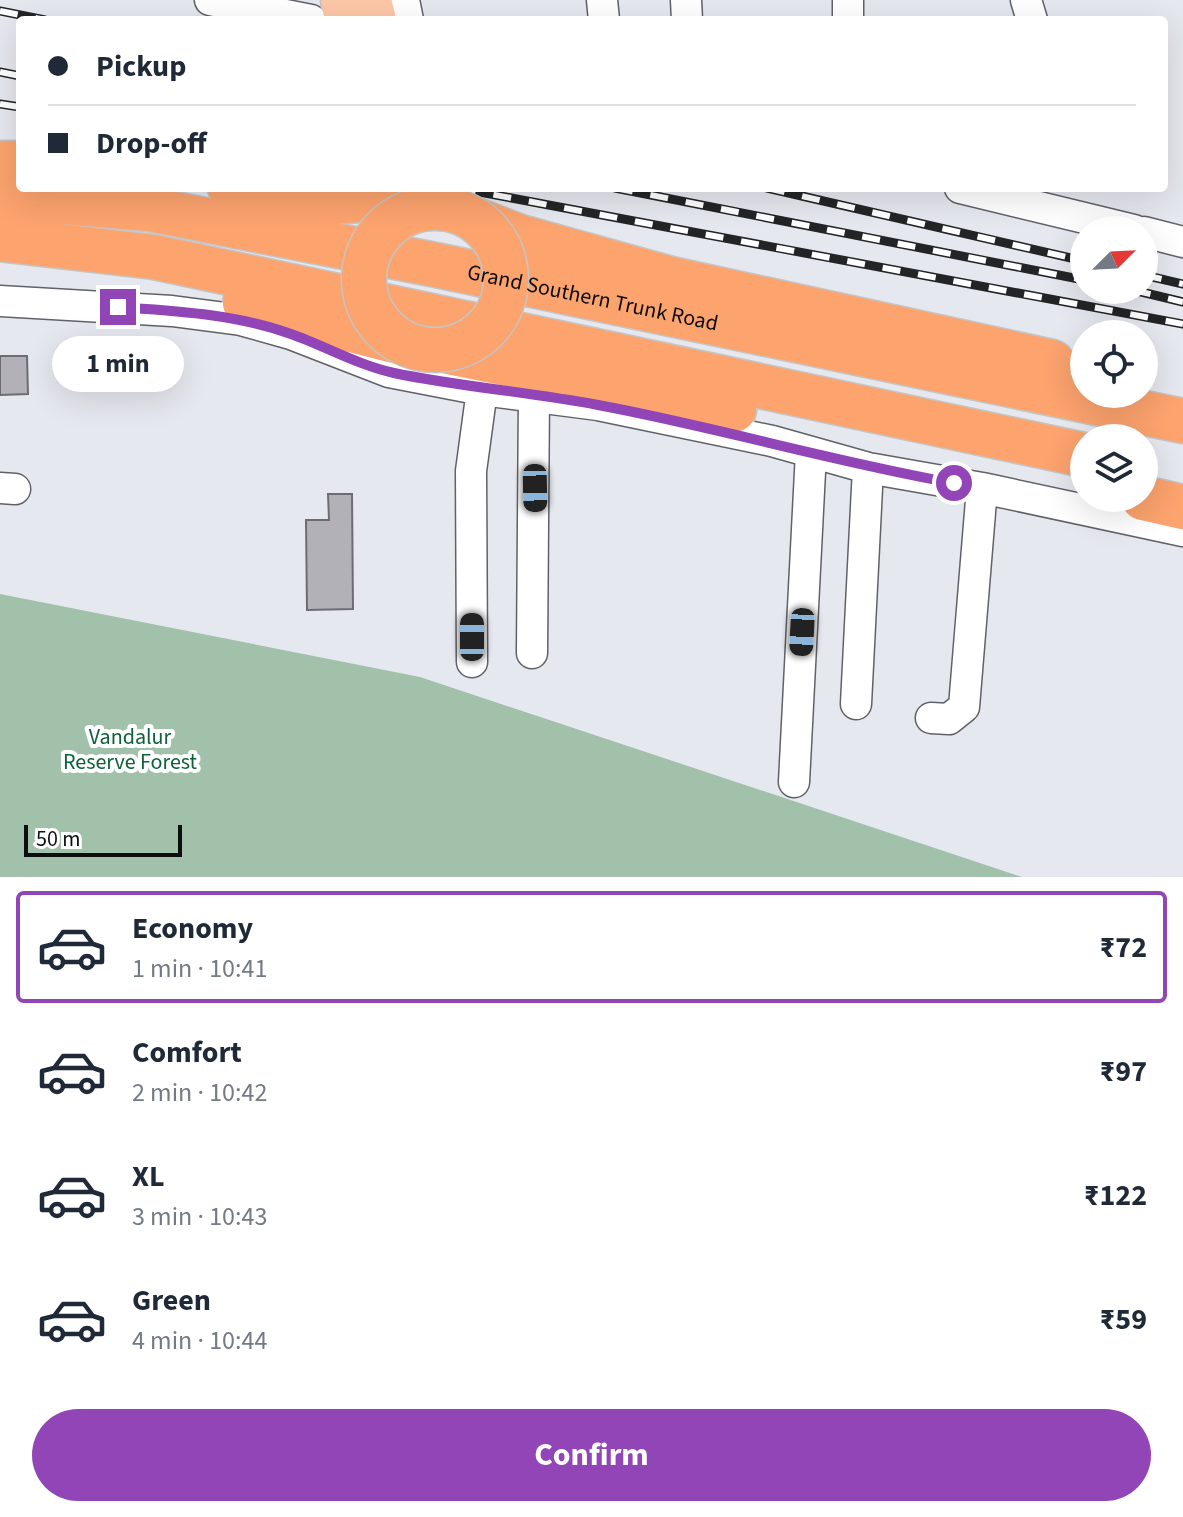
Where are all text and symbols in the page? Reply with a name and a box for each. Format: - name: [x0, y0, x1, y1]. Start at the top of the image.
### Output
- text: Pickup: [96, 45, 186, 88]
- text: Drop-off: [96, 122, 207, 165]
- north arrow: [1070, 216, 1158, 304]
- map controls: [1070, 216, 1158, 512]
- street label: Grand Southern Trunk Road: [464, 256, 721, 340]
- route end: [100, 289, 136, 325]
- button: locate: [1070, 320, 1158, 408]
- callout: 1 min: [52, 335, 184, 391]
- text: 1 min: [86, 345, 150, 382]
- button: layers: [1070, 424, 1158, 512]
- car: [523, 464, 547, 512]
- route start: [936, 465, 972, 501]
- car: [789, 607, 815, 657]
- car: [460, 613, 484, 661]
- park label: Vandalur Reserve Forest: [63, 721, 198, 778]
- scale bar: [24, 821, 182, 857]
- text: 50 m: [36, 823, 81, 855]
- text: Economy: [132, 907, 253, 950]
- icon: car: [36, 911, 108, 983]
- text: ₹72: [1099, 926, 1147, 969]
- text: 1 min · 10:41: [132, 950, 267, 987]
- text: Comfort: [132, 1031, 242, 1074]
- icon: car: [36, 1035, 108, 1107]
- text: ₹97: [1099, 1050, 1147, 1093]
- text: 2 min · 10:42: [132, 1074, 267, 1111]
- text: XL: [132, 1155, 165, 1198]
- icon: car: [36, 1159, 108, 1231]
- text: ₹122: [1084, 1174, 1147, 1217]
- text: 3 min · 10:43: [132, 1198, 267, 1235]
- text: Green: [132, 1279, 211, 1322]
- icon: car: [36, 1283, 108, 1355]
- text: ₹59: [1099, 1298, 1147, 1341]
- text: 4 min · 10:44: [132, 1322, 267, 1359]
- button: Confirm: [32, 1409, 1151, 1501]

